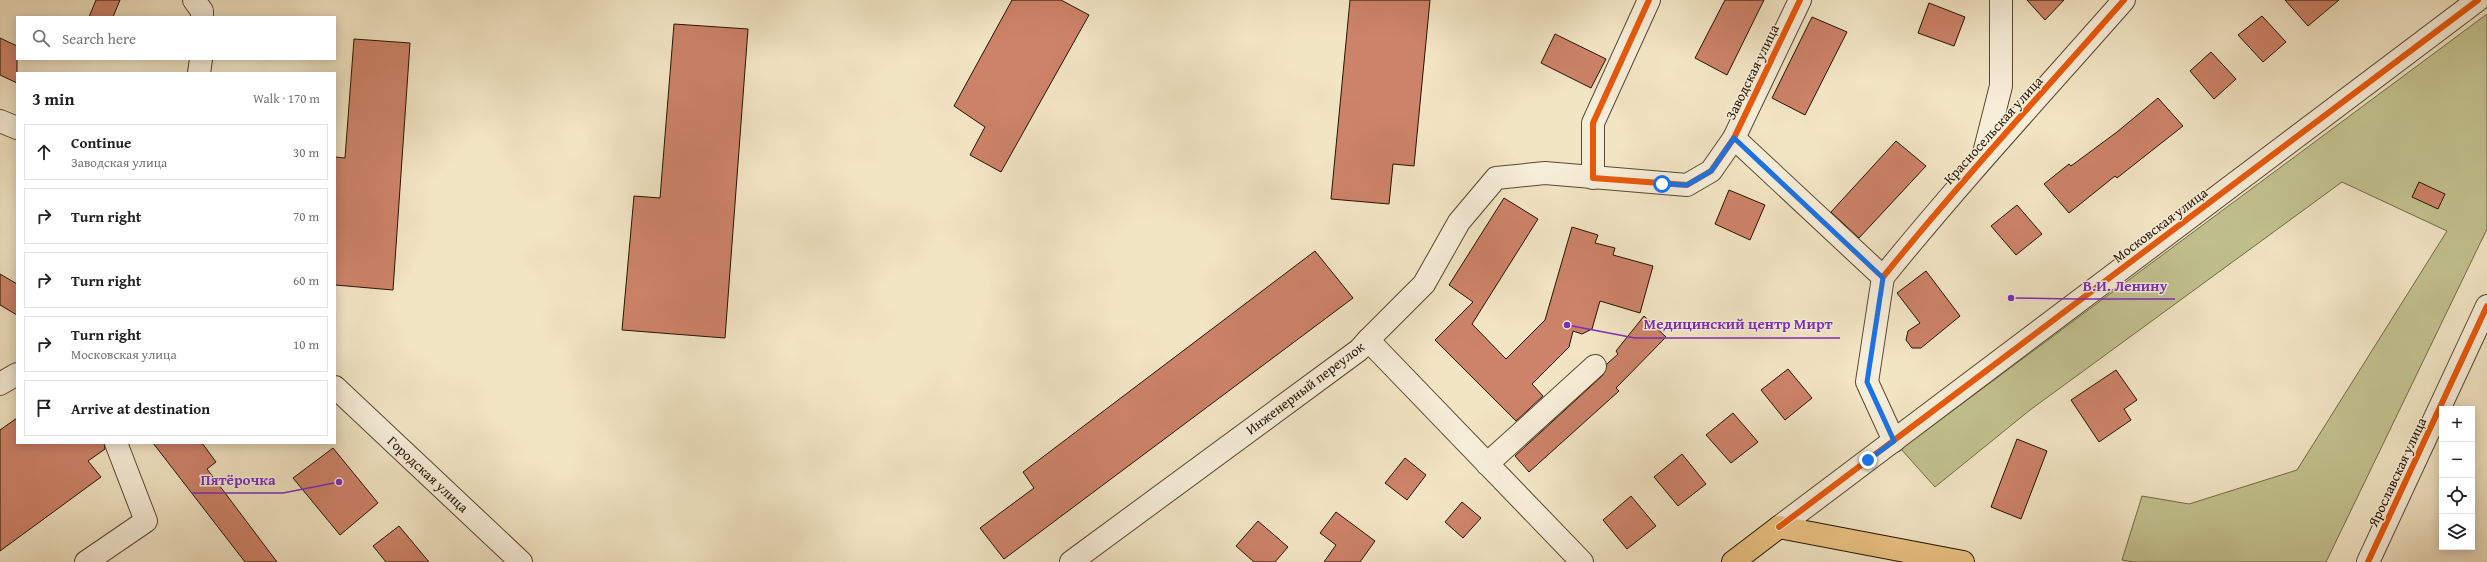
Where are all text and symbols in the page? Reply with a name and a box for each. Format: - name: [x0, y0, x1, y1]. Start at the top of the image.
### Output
- search box: [16, 16, 336, 60]
- street label: Заводская улица: [1720, 21, 1784, 123]
- icon: search: [30, 27, 52, 49]
- text: Search here: [62, 28, 136, 49]
- street label: Красносельская улица: [1939, 71, 2047, 189]
- text: 3 min: [32, 86, 74, 111]
- text: Walk · 170 m: [253, 89, 320, 108]
- text: Continue: [71, 132, 132, 153]
- icon: ahead: [33, 141, 55, 163]
- text: 30 m: [293, 143, 319, 162]
- text: Заводская улица: [71, 153, 167, 172]
- route start: [1653, 175, 1671, 193]
- street label: Московская улица: [2109, 183, 2212, 267]
- icon: right: [33, 205, 55, 227]
- text: Turn right: [71, 206, 142, 227]
- text: 70 m: [293, 207, 319, 226]
- icon: right: [33, 269, 55, 291]
- text: Turn right: [71, 270, 142, 291]
- text: 60 m: [293, 271, 319, 290]
- callout: В.И. Ленину: [2075, 272, 2175, 299]
- text: В.И. Ленину: [2083, 275, 2167, 296]
- callout: Медицинский центр Мирт: [1635, 311, 1840, 338]
- text: Медицинский центр Мирт: [1644, 313, 1833, 334]
- text: Turn right: [71, 324, 142, 345]
- icon: right: [33, 333, 55, 355]
- text: 10 m: [293, 335, 319, 354]
- street label: Инженерный переулок: [1242, 336, 1369, 439]
- text: Московская улица: [71, 345, 177, 364]
- icon: arrive: [33, 397, 55, 419]
- text: Arrive at destination: [71, 398, 210, 419]
- map controls: [2439, 406, 2475, 550]
- button: +: [2439, 406, 2475, 442]
- street label: Ярославская улица: [2362, 414, 2431, 531]
- street label: Городская улица: [383, 431, 473, 517]
- button: −: [2439, 442, 2475, 478]
- route end: [1859, 451, 1877, 469]
- callout: Пятёрочка: [192, 466, 283, 493]
- text: Пятёрочка: [200, 469, 276, 490]
- button: locate: [2439, 478, 2475, 514]
- button: layers: [2439, 514, 2475, 550]

